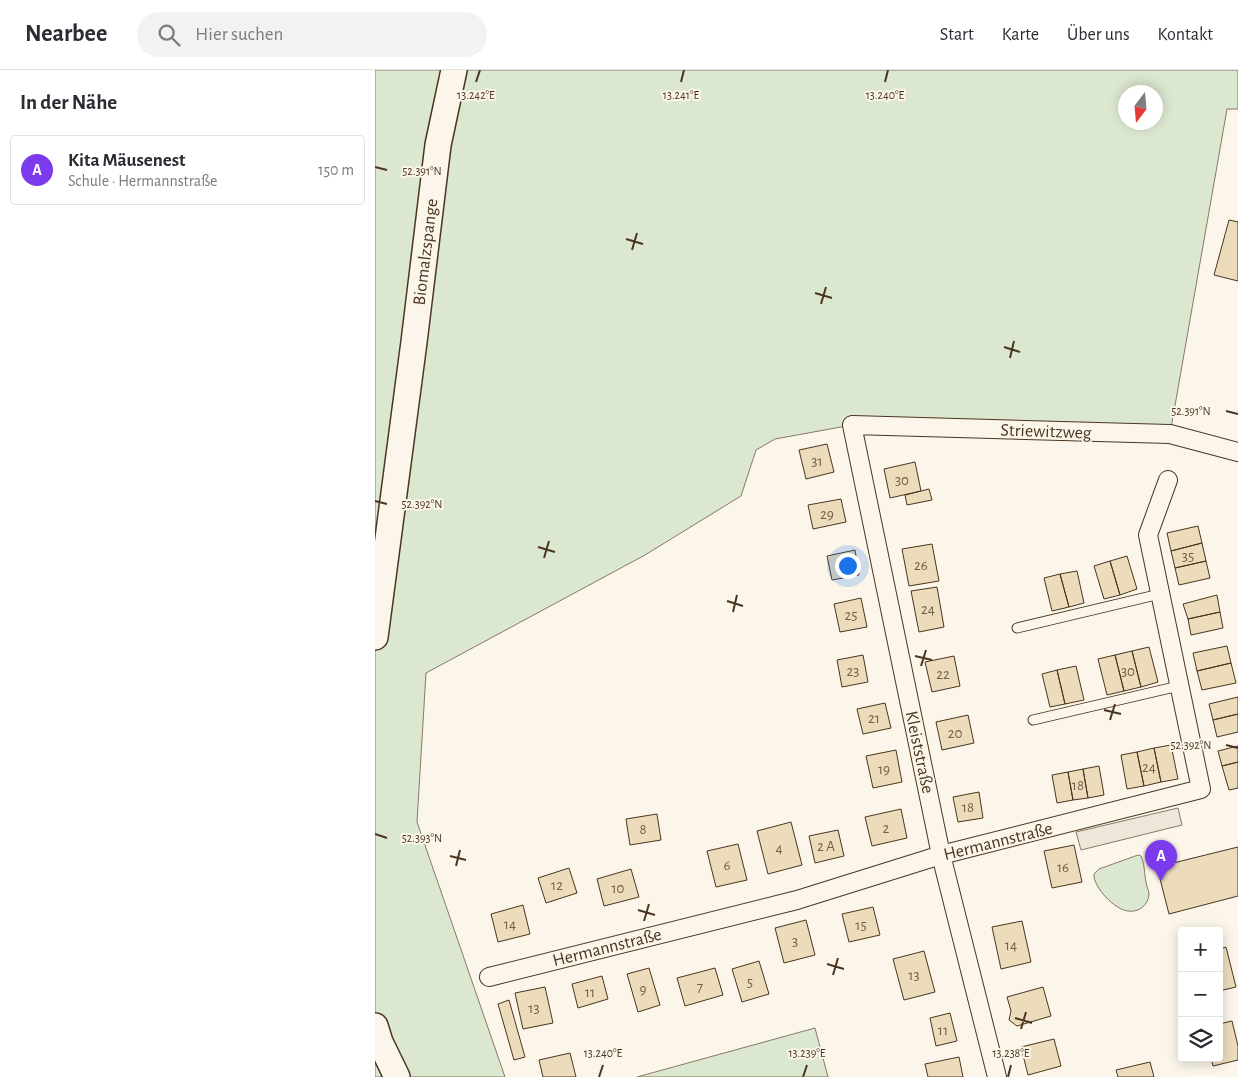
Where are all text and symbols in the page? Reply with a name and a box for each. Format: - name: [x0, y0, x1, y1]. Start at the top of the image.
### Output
- search box: [137, 12, 487, 57]
- icon: search: [155, 21, 183, 49]
- text: Nearbee: [25, 22, 107, 46]
- text: Hier suchen: [195, 25, 283, 44]
- text: Start: [940, 26, 974, 44]
- text: Karte: [1002, 26, 1039, 44]
- text: Über uns: [1067, 26, 1130, 44]
- text: Kontakt: [1158, 26, 1213, 44]
- north arrow: [1118, 85, 1163, 130]
- text: 13.242°E: [457, 89, 495, 101]
- text: 13.241°E: [663, 89, 699, 101]
- text: 13.240°E: [866, 89, 905, 101]
- text: In der Nähe: [20, 92, 117, 113]
- text: Kita Mäusenest: [68, 151, 186, 170]
- text: A: [32, 162, 42, 178]
- text: 150 m: [318, 162, 354, 178]
- text: 52.391°N: [402, 165, 442, 177]
- text: Schule · Hermannstraße: [68, 173, 217, 189]
- street label: Biomalzspange: [411, 198, 441, 307]
- text: 52.391°N: [1171, 405, 1211, 417]
- street label: Striewitzweg: [1000, 421, 1092, 443]
- house number: 31: [811, 454, 823, 469]
- house number: 30: [895, 473, 909, 488]
- text: 52.392°N: [402, 498, 442, 510]
- house number: 29: [820, 507, 834, 522]
- house number: 35: [1182, 549, 1194, 564]
- your location: [835, 553, 861, 579]
- house number: 26: [914, 558, 928, 573]
- house number: 24: [921, 602, 935, 617]
- house number: 25: [844, 608, 858, 623]
- house number: 23: [846, 664, 860, 679]
- house number: 30: [1121, 664, 1135, 679]
- house number: 22: [936, 667, 950, 682]
- street label: Kleiststraße: [901, 709, 937, 795]
- house number: 21: [868, 711, 880, 726]
- house number: 20: [948, 726, 962, 741]
- text: 52.392°N: [1171, 739, 1211, 751]
- house number: 24: [1142, 760, 1156, 775]
- house number: 19: [878, 762, 890, 777]
- house number: 18: [1072, 778, 1084, 793]
- house number: 18: [962, 800, 974, 815]
- street label: Hermannstraße: [942, 820, 1055, 864]
- house number: 2: [883, 821, 890, 836]
- house number: 8: [639, 822, 647, 837]
- text: 52.393°N: [402, 832, 442, 844]
- house number: 2 A: [817, 839, 835, 854]
- pin: A: [1145, 840, 1177, 881]
- house number: 4: [775, 841, 783, 856]
- house number: 6: [723, 858, 731, 873]
- house number: 16: [1057, 860, 1069, 875]
- house number: 12: [551, 878, 563, 893]
- house number: 10: [611, 881, 625, 896]
- house number: 14: [504, 917, 516, 932]
- house number: 15: [855, 918, 867, 933]
- street label: Hermannstraße: [551, 926, 664, 970]
- map controls: [1178, 927, 1223, 1062]
- button: +: [1178, 927, 1223, 972]
- house number: 3: [792, 934, 798, 949]
- house number: 14: [1005, 938, 1017, 953]
- house number: 13: [908, 968, 920, 983]
- button: −: [1178, 972, 1223, 1017]
- house number: 5: [747, 975, 753, 990]
- house number: 7: [697, 980, 703, 995]
- house number: 9: [639, 982, 647, 997]
- house number: 11: [585, 985, 595, 1000]
- house number: 13: [528, 1001, 540, 1016]
- button: layers: [1178, 1017, 1223, 1062]
- house number: 11: [938, 1023, 948, 1038]
- text: 13.240°E: [584, 1047, 623, 1059]
- text: 13.239°E: [788, 1047, 826, 1059]
- text: 13.238°E: [992, 1047, 1030, 1059]

